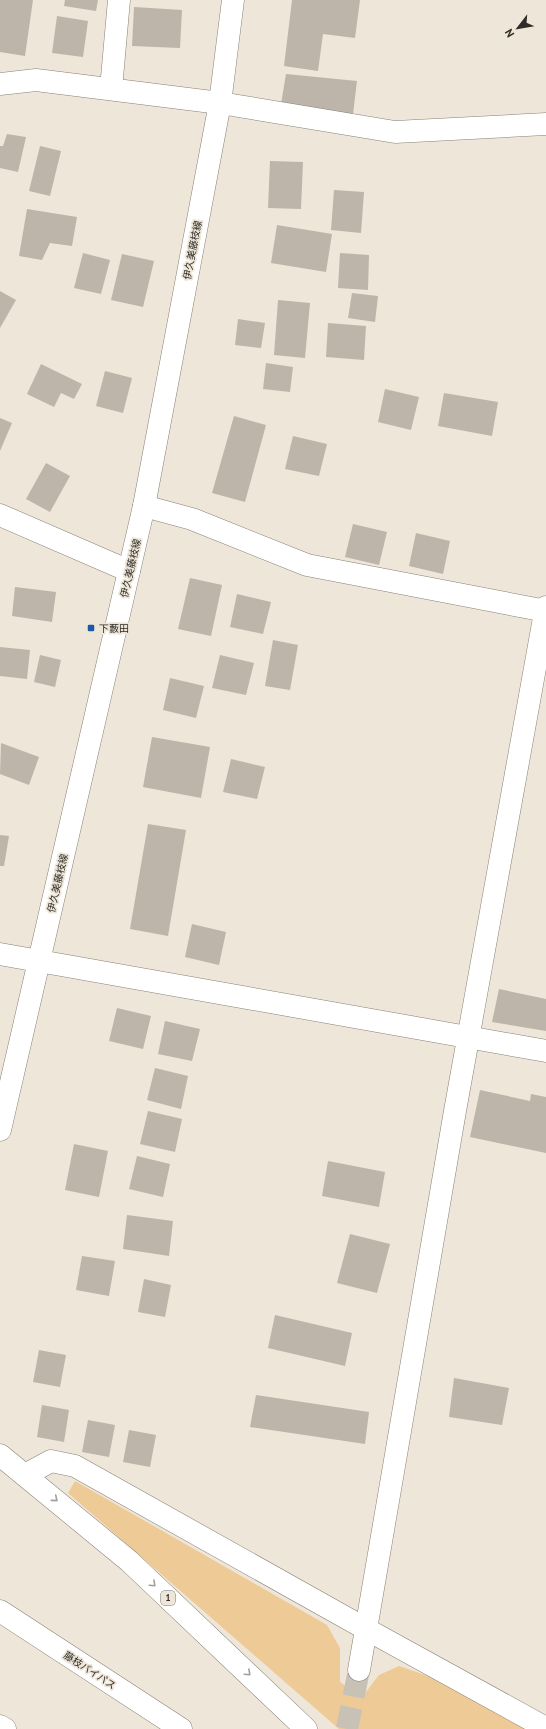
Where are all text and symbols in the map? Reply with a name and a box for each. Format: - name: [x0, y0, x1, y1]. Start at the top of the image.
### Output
- north arrow: [498, 8, 538, 48]
- text: N: [502, 26, 517, 40]
- street label: 伊久美藤枝線: [180, 219, 205, 281]
- street label: 伊久美藤枝線: [117, 537, 144, 599]
- place label: 下藪田: [99, 622, 129, 635]
- marker: 下藪田: [86, 623, 96, 633]
- street label: 伊久美藤枝線: [44, 852, 71, 914]
- one-way arrow: [50, 1495, 57, 1502]
- one-way arrow: [148, 1579, 156, 1587]
- road number: 1: [161, 1591, 175, 1605]
- street label: 藤枝バイパス: [61, 1649, 118, 1692]
- one-way arrow: [243, 1669, 251, 1676]

